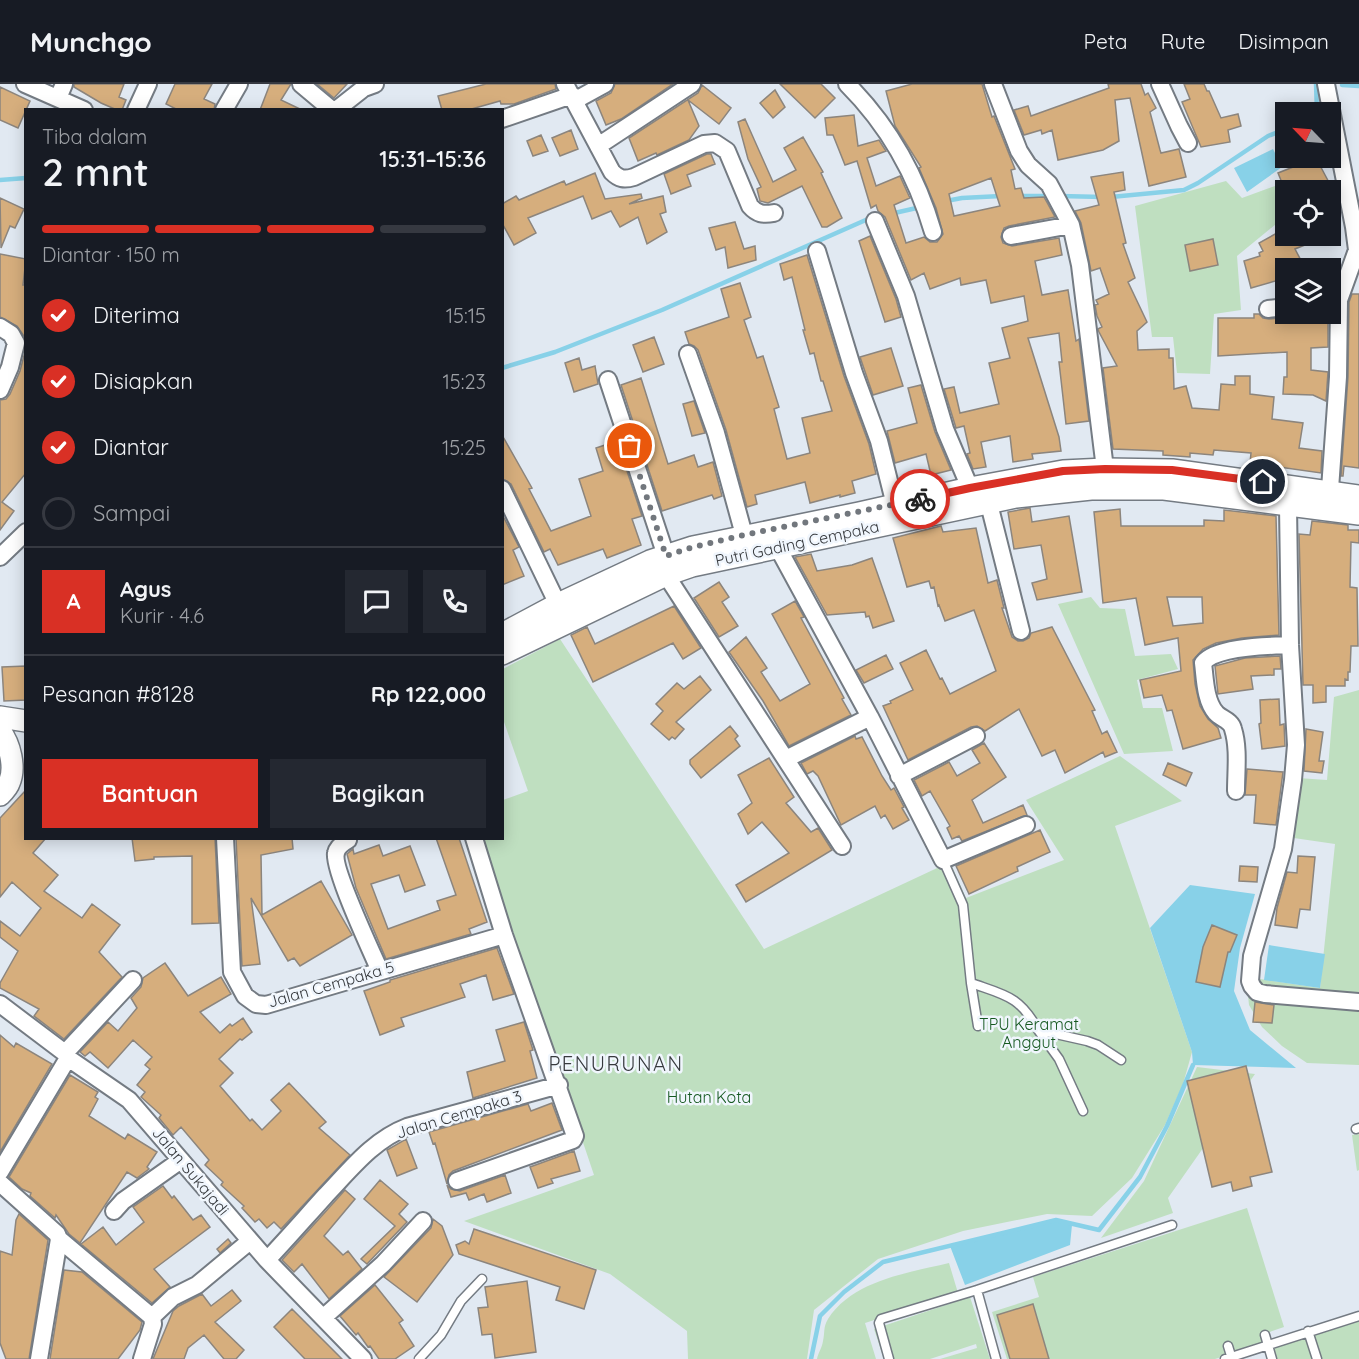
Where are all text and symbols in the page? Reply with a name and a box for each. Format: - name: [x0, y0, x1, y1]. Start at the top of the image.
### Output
- text: Munchgo: [30, 24, 152, 59]
- text: Peta: [1084, 28, 1128, 54]
- text: Rute: [1161, 28, 1205, 54]
- text: Disimpan: [1238, 28, 1329, 54]
- north arrow: [1275, 102, 1341, 168]
- map controls: [1275, 102, 1341, 324]
- text: Tiba dalam: [42, 124, 147, 149]
- text: 15:31–15:36: [379, 145, 486, 173]
- text: 2 mnt: [42, 147, 149, 196]
- button: locate: [1275, 180, 1341, 246]
- text: Diantar · 150 m: [42, 242, 180, 267]
- button: layers: [1275, 258, 1341, 324]
- icon: check: [42, 299, 75, 332]
- text: Diterima: [93, 301, 180, 329]
- text: 15:15: [446, 303, 486, 328]
- icon: check: [42, 365, 75, 398]
- text: Disiapkan: [93, 367, 193, 395]
- text: 15:23: [442, 369, 486, 394]
- pin: [604, 420, 655, 471]
- icon: bag: [613, 429, 646, 462]
- icon: check: [42, 431, 75, 464]
- text: Diantar: [93, 433, 169, 461]
- text: 15:25: [442, 435, 486, 460]
- pin: [1237, 456, 1288, 507]
- icon: home: [1246, 465, 1279, 498]
- courier: [890, 469, 950, 529]
- icon: bike: [904, 483, 937, 516]
- text: Sampai: [93, 499, 170, 527]
- street label: Putri Gading Cempaka: [713, 516, 881, 570]
- button: chat: [345, 570, 408, 633]
- button: phone: [423, 570, 486, 633]
- text: Agus: [120, 575, 171, 603]
- text: A: [66, 587, 81, 615]
- text: Kurir · 4.6: [120, 603, 204, 628]
- text: Pesanan #8128: [42, 680, 194, 708]
- text: Rp 122,000: [371, 680, 486, 708]
- button: Bantuan: [42, 759, 258, 828]
- button: Bagikan: [270, 759, 486, 828]
- street label: Jalan Cempaka 5: [265, 956, 397, 1012]
- park label: TPU Keramat Anggut: [979, 1014, 1079, 1052]
- district label: PENURUNAN: [548, 1051, 684, 1076]
- street label: Jalan Cempaka 3: [394, 1085, 524, 1143]
- park label: Hutan Kota: [667, 1087, 751, 1107]
- street label: Jalan Sukajadi: [148, 1123, 234, 1219]

